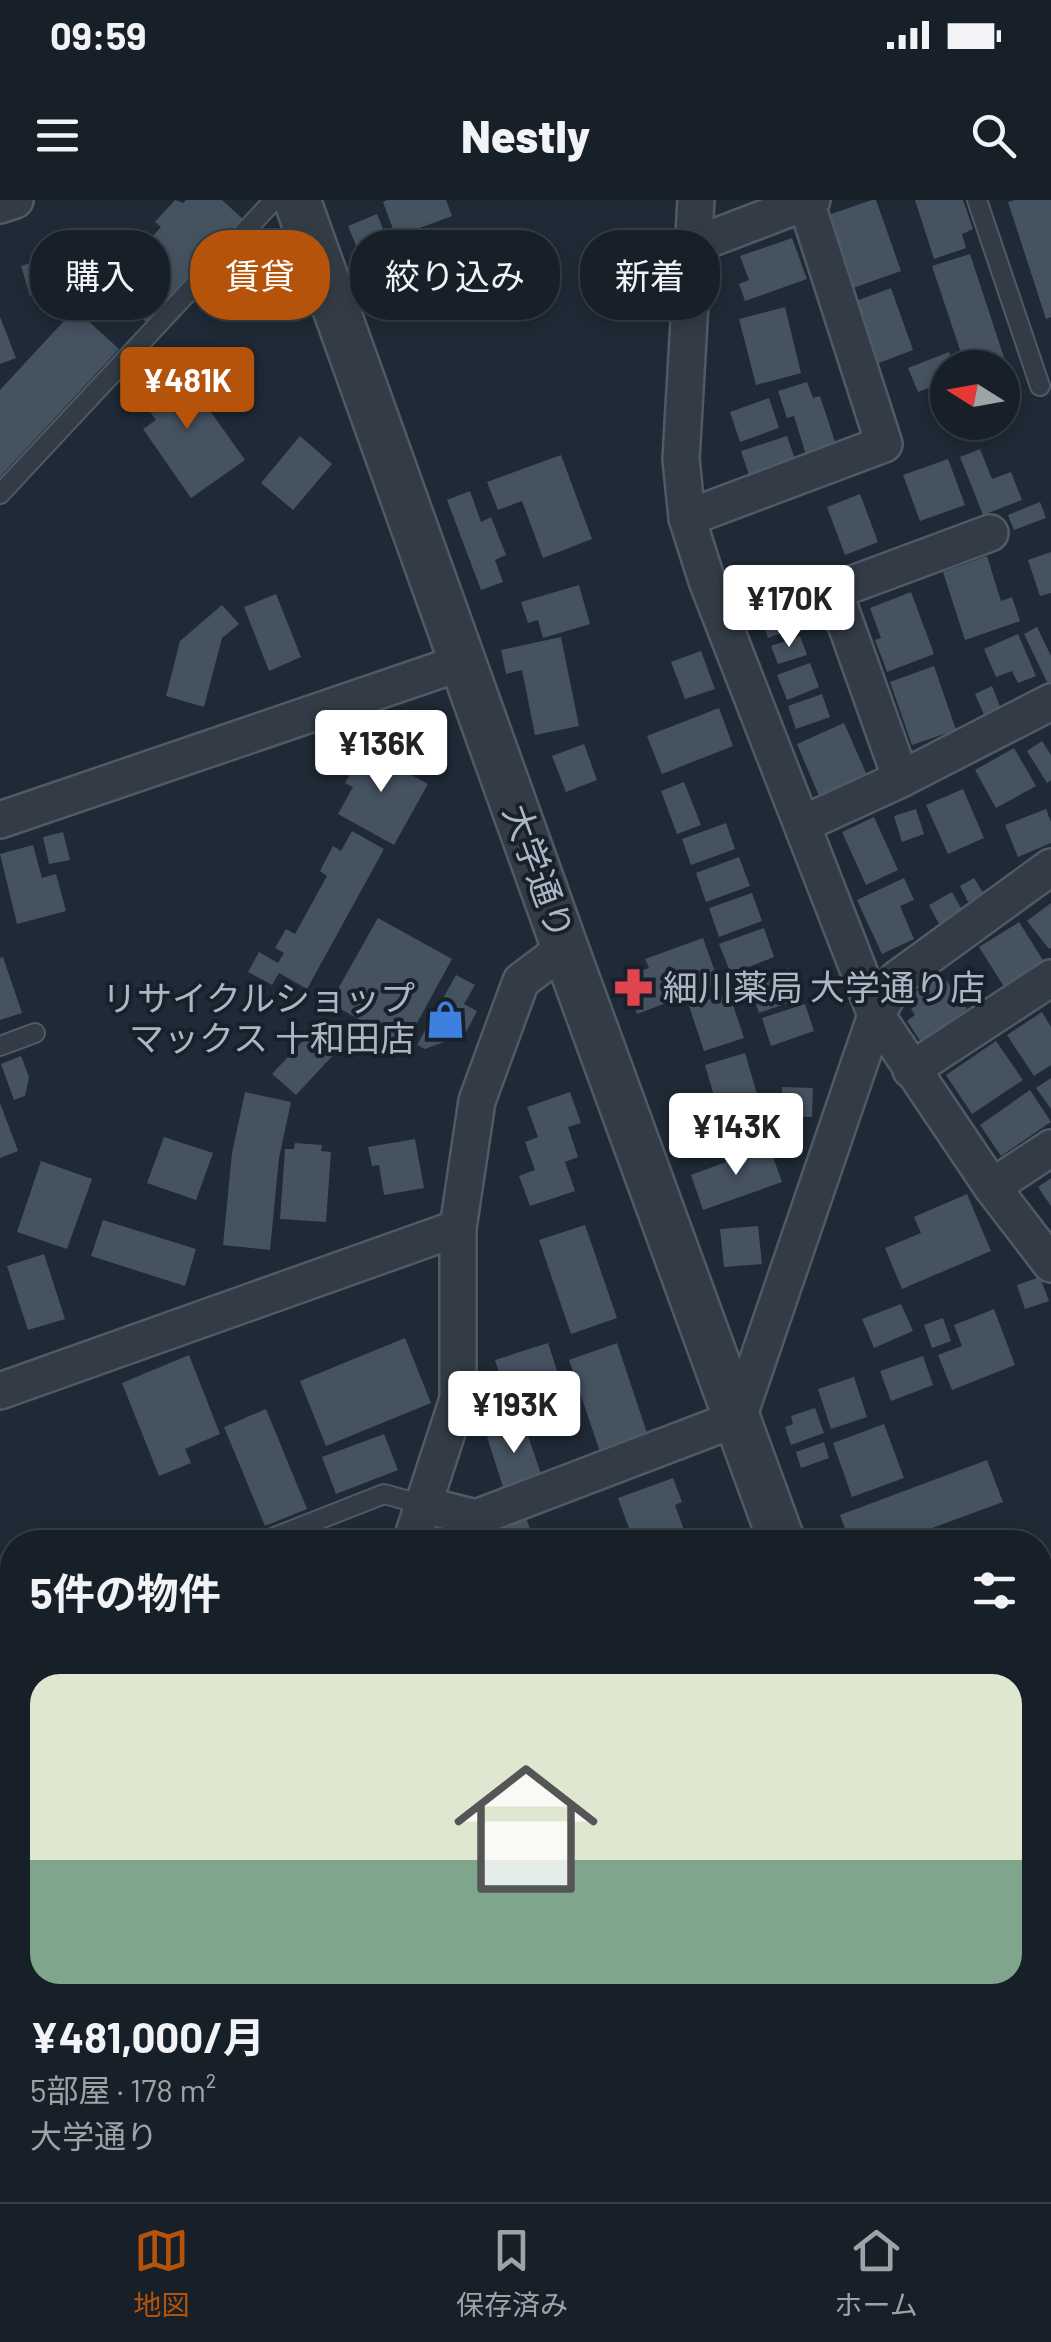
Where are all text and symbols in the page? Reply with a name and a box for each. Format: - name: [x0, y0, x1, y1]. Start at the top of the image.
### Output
- text: 09:59: [50, 12, 146, 58]
- icon: menu: [30, 108, 85, 163]
- text: Nestly: [461, 108, 590, 162]
- icon: search: [966, 108, 1021, 163]
- chip: 購入: [30, 230, 170, 320]
- chip: 賃貸: [190, 230, 330, 320]
- chip: 絞り込み: [350, 230, 560, 320]
- chip: 新着: [580, 230, 720, 320]
- pin: ¥481K: [117, 347, 257, 432]
- north arrow: [930, 350, 1020, 440]
- map controls: [930, 350, 1020, 440]
- text: ¥481K: [142, 360, 232, 398]
- pin: ¥170K: [719, 565, 859, 650]
- text: ¥170K: [745, 578, 833, 616]
- pin: ¥136K: [311, 710, 451, 795]
- text: ¥136K: [337, 723, 425, 761]
- street label: 大学通り: [496, 798, 584, 944]
- place label: 細川薬局 大学通り店: [663, 965, 985, 1007]
- pharmacy icon: 細川薬局 大学通り店: [612, 967, 654, 1009]
- place label: リサイクルショップ マックス 十和田店: [102, 976, 415, 1058]
- shop icon: リサイクルショップ マックス 十和田店: [424, 998, 466, 1040]
- pin: ¥143K: [666, 1093, 806, 1178]
- text: ¥143K: [691, 1106, 781, 1144]
- pin: ¥193K: [444, 1371, 584, 1456]
- text: ¥193K: [470, 1384, 558, 1422]
- icon: filters: [967, 1563, 1022, 1618]
- text: 5件の物件: [30, 1567, 221, 1617]
- icon: home: [436, 1739, 616, 1919]
- text: ¥481,000/月: [30, 2011, 265, 2061]
- text: 5部屋 · 178 m²: [30, 2070, 216, 2108]
- text: 大学通り: [30, 2116, 158, 2154]
- tab: 地図: [133, 2223, 189, 2323]
- tab: 保存済み: [456, 2223, 568, 2323]
- tab: ホーム: [835, 2223, 918, 2323]

